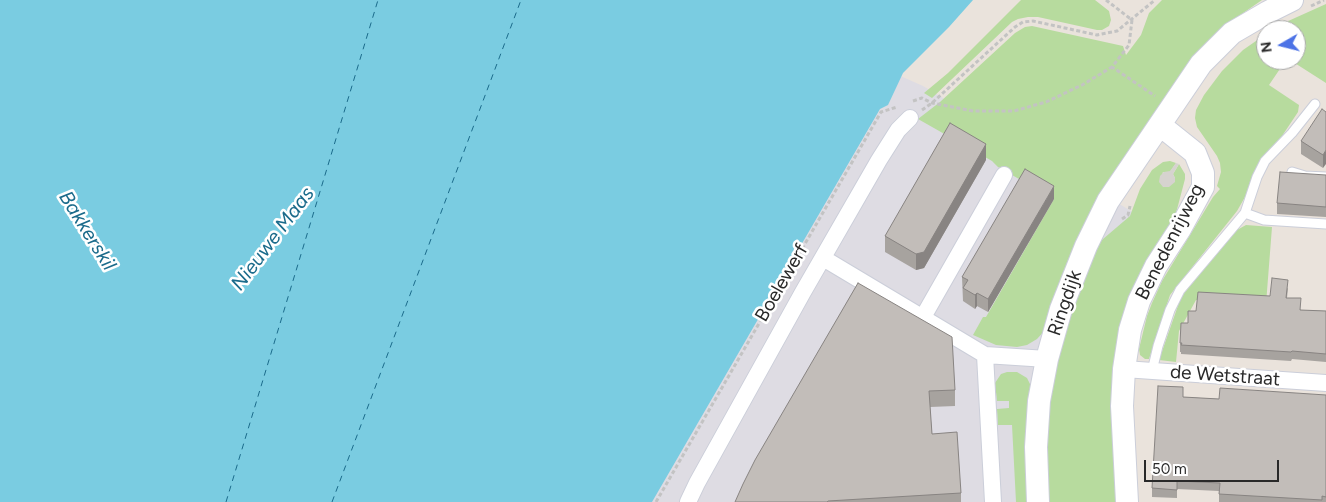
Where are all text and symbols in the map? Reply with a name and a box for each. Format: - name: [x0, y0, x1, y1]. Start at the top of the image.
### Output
- north arrow: [1256, 20, 1306, 70]
- text: N: [1257, 40, 1276, 54]
- street label: Benedenrijweg: [1131, 180, 1209, 304]
- water label: Nieuwe Maas: [226, 182, 320, 296]
- water label: Bakkerskil: [53, 187, 121, 275]
- street label: Boelewerf: [751, 240, 813, 326]
- street label: Ringdijk: [1043, 267, 1087, 339]
- street label: de Wetstraat: [1169, 361, 1281, 391]
- scale bar: [1146, 450, 1281, 482]
- text: 50 m: [1152, 460, 1187, 478]

